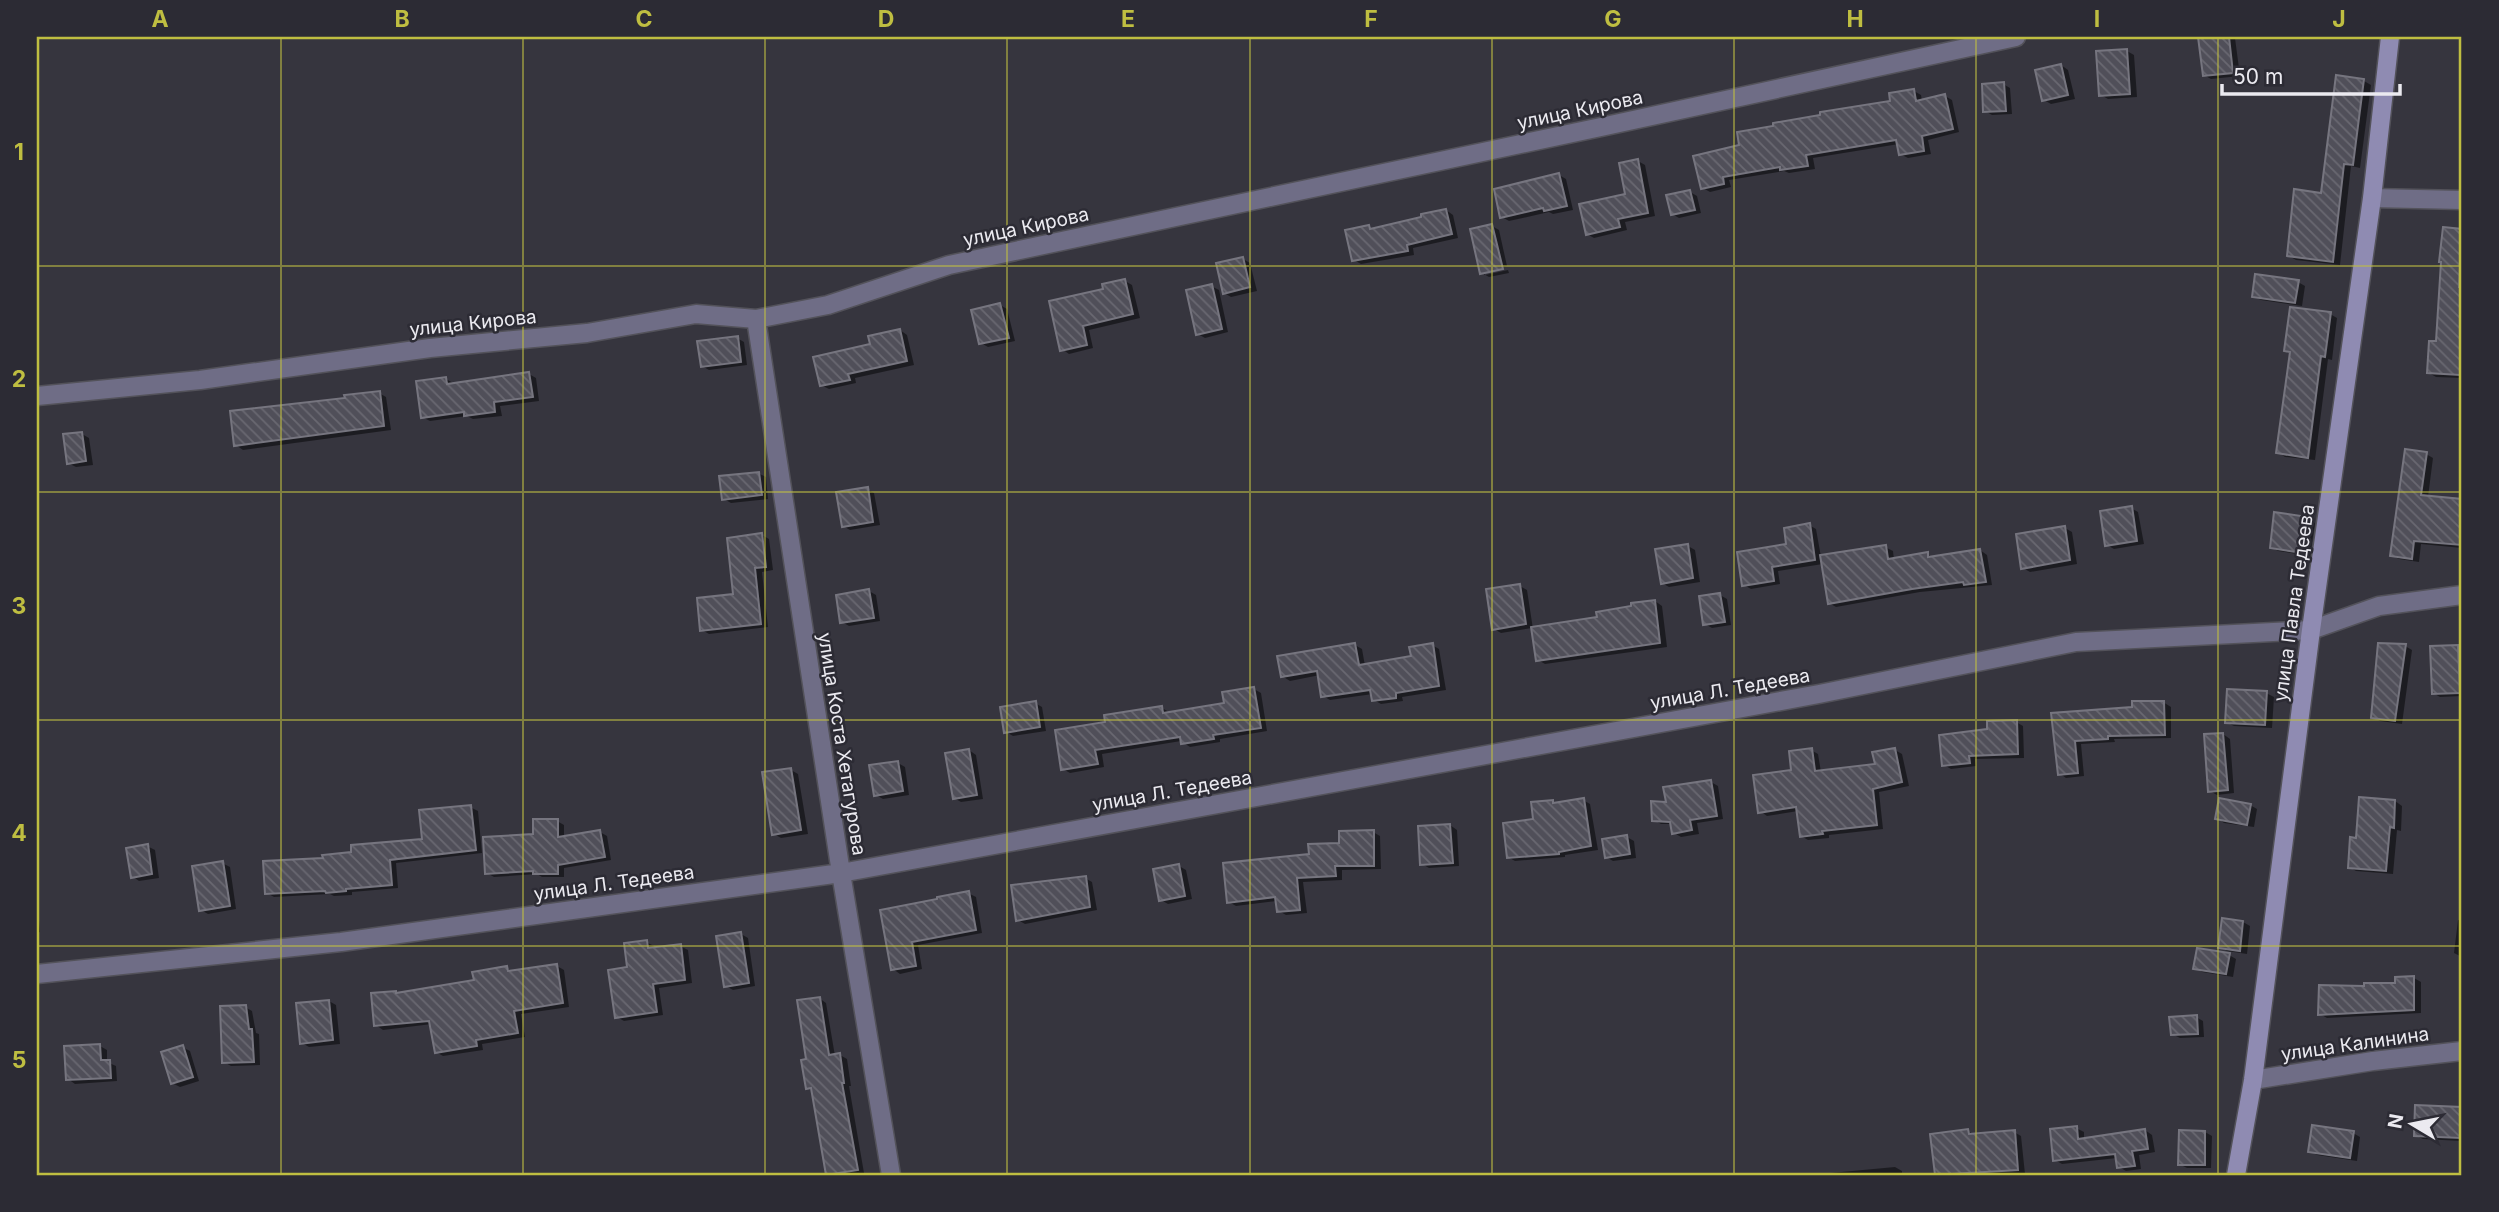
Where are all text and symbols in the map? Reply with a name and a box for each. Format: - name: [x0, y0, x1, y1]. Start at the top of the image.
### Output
- text: A: [151, 5, 169, 33]
- text: B: [394, 5, 410, 33]
- text: C: [635, 5, 653, 33]
- text: D: [878, 5, 894, 33]
- text: E: [1121, 5, 1135, 33]
- text: F: [1364, 5, 1378, 33]
- text: G: [1604, 5, 1622, 33]
- text: H: [1846, 5, 1864, 33]
- text: I: [2094, 5, 2100, 33]
- text: J: [2332, 5, 2346, 33]
- scale bar: [2222, 52, 2401, 96]
- text: 50 m: [2233, 64, 2283, 89]
- street label: улица Кирова: [1515, 85, 1645, 135]
- text: 1: [14, 138, 24, 166]
- street label: улица Кирова: [961, 202, 1091, 252]
- street label: улица Кирова: [408, 305, 538, 341]
- text: 2: [12, 365, 26, 393]
- street label: улица Павла Тедеева: [2269, 503, 2319, 703]
- text: 3: [12, 592, 26, 620]
- street label: улица Коста Хетагурова: [813, 631, 871, 857]
- street label: улица Л. Тедеева: [1648, 664, 1812, 714]
- street label: улица Л. Тедеева: [1090, 766, 1254, 816]
- text: 4: [11, 819, 27, 847]
- street label: улица Л. Тедеева: [532, 860, 696, 906]
- street label: улица Калинина: [2279, 1022, 2431, 1066]
- text: 5: [12, 1046, 26, 1074]
- north arrow: [2376, 1090, 2446, 1160]
- text: N: [2383, 1112, 2408, 1130]

